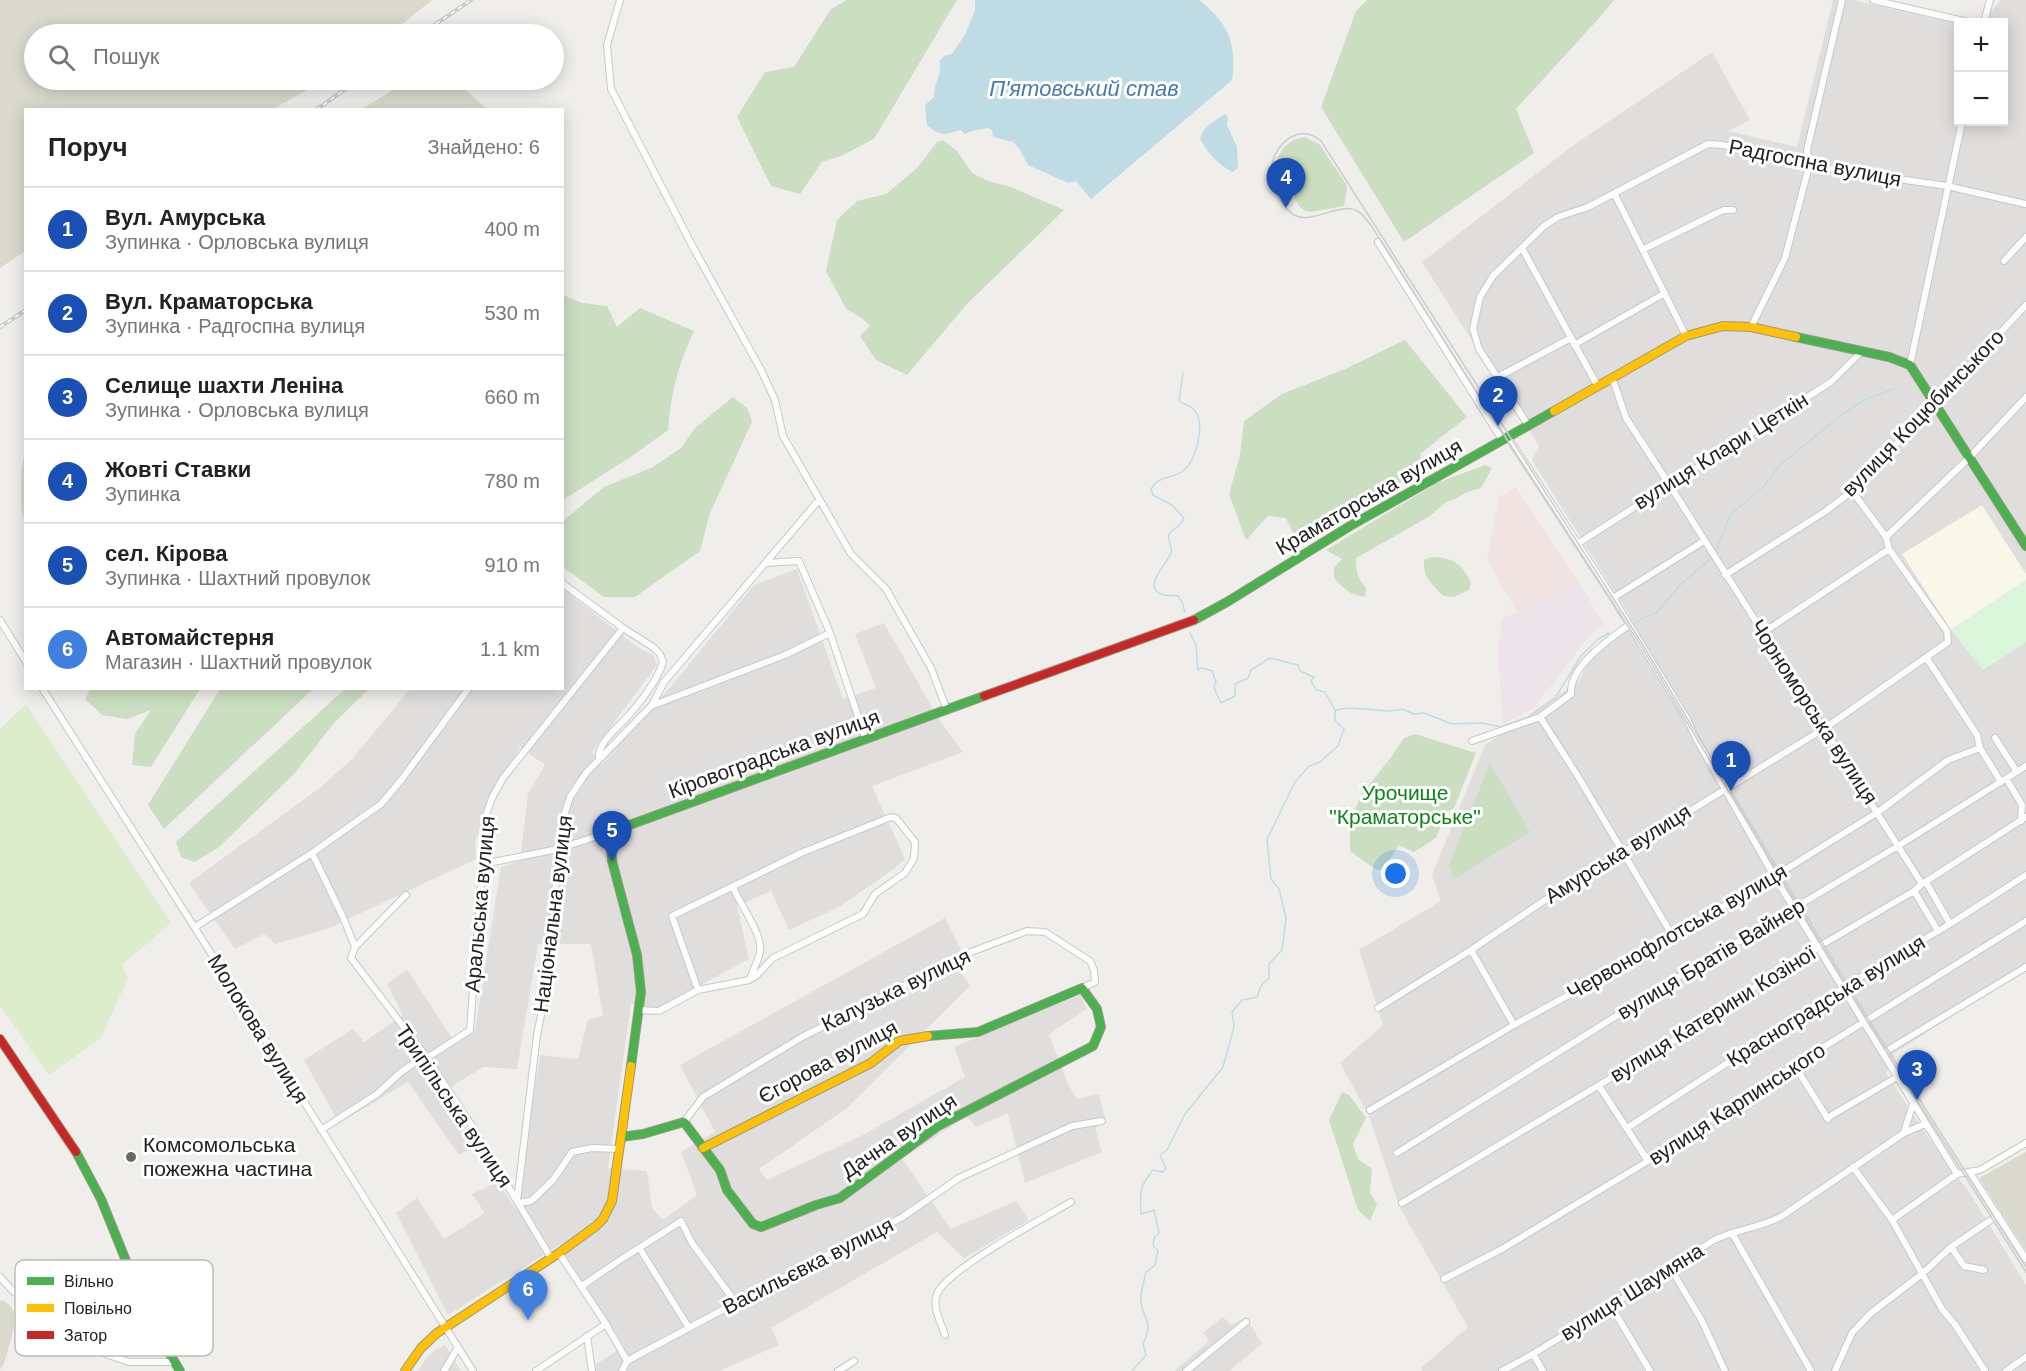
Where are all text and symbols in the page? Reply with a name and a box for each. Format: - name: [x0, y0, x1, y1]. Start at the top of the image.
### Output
- map controls: [1954, 18, 2008, 126]
- button: +: [1954, 18, 2008, 72]
- search box: [24, 24, 564, 90]
- icon: search: [45, 41, 78, 74]
- text: Пошук: [93, 44, 159, 69]
- button: −: [1954, 72, 2008, 126]
- water label: П'ятовський став: [989, 76, 1179, 101]
- text: Поруч: [48, 132, 128, 162]
- street label: Радгоспна вулиця: [1727, 135, 1903, 191]
- text: Знайдено: 6: [427, 136, 540, 158]
- pin: 4: [1266, 158, 1306, 208]
- text: Вул. Амурська: [105, 205, 265, 230]
- text: 1: [62, 218, 73, 240]
- text: 400 m: [484, 218, 540, 240]
- text: Зупинка · Орловська вулиця: [105, 231, 369, 253]
- text: Вул. Краматорська: [105, 289, 313, 314]
- text: 2: [62, 302, 73, 324]
- text: 530 m: [484, 302, 540, 324]
- text: Зупинка · Радгоспна вулиця: [105, 315, 365, 337]
- street label: вулиця Коцюбинського: [1837, 325, 2008, 501]
- text: Селище шахти Леніна: [105, 373, 343, 398]
- pin: 2: [1478, 376, 1518, 426]
- text: 3: [62, 386, 73, 408]
- text: 660 m: [484, 386, 540, 408]
- street label: вулиця Клари Цеткін: [1629, 388, 1812, 514]
- text: Зупинка · Орловська вулиця: [105, 399, 369, 421]
- street label: Краматорська вулиця: [1272, 434, 1466, 559]
- text: Жовті Ставки: [105, 457, 251, 482]
- text: 4: [62, 470, 73, 492]
- text: 780 m: [484, 470, 540, 492]
- text: Зупинка: [105, 483, 180, 505]
- text: сел. Кірова: [105, 541, 228, 566]
- text: 5: [62, 554, 73, 576]
- text: 910 m: [484, 554, 540, 576]
- text: Зупинка · Шахтний провулок: [105, 567, 370, 589]
- street label: Чорноморська вулиця: [1746, 615, 1883, 808]
- text: Автомайстерня: [105, 625, 274, 650]
- text: 6: [62, 638, 73, 660]
- text: 1.1 km: [480, 638, 540, 660]
- text: Магазин · Шахтний провулок: [105, 651, 372, 673]
- street label: Кіровоградська вулиця: [665, 705, 882, 802]
- pin: 1: [1712, 742, 1750, 791]
- park label: Урочище "Краматорське": [1329, 781, 1481, 828]
- street label: Амурська вулиця: [1541, 799, 1695, 908]
- pin: 5: [592, 812, 632, 861]
- street label: Національна вулиця: [529, 814, 576, 1014]
- street label: Аральська вулиця: [460, 815, 499, 993]
- your location: [1381, 859, 1410, 888]
- street label: Червонофлотська вулиця: [1563, 859, 1791, 1004]
- street label: вулиця Братів Вайнер: [1613, 894, 1809, 1024]
- street label: Красноградська вулиця: [1722, 930, 1929, 1071]
- street label: вулиця Катерини Козіної: [1606, 941, 1820, 1086]
- street label: Калузька вулиця: [818, 944, 974, 1036]
- street label: Молокова вулиця: [203, 950, 313, 1107]
- street label: Єгорова вулиця: [754, 1015, 901, 1108]
- street label: Трипільська вулиця: [391, 1020, 517, 1191]
- street label: вулиця Карпинського: [1644, 1038, 1829, 1169]
- pin: 3: [1898, 1050, 1936, 1100]
- street label: Дачна вулиця: [837, 1089, 961, 1182]
- place label: Комсомольська пожежна частина: [143, 1133, 313, 1180]
- marker: Комсомольська пожежна частина: [124, 1150, 138, 1164]
- street label: Васильєвка вулиця: [719, 1213, 897, 1319]
- street label: вулиця Шаумяна: [1556, 1238, 1708, 1345]
- legend: [15, 1260, 213, 1356]
- pin: 6: [508, 1270, 548, 1320]
- text: Вільно: [64, 1273, 114, 1290]
- text: Повільно: [64, 1300, 132, 1317]
- text: Затор: [64, 1327, 107, 1344]

